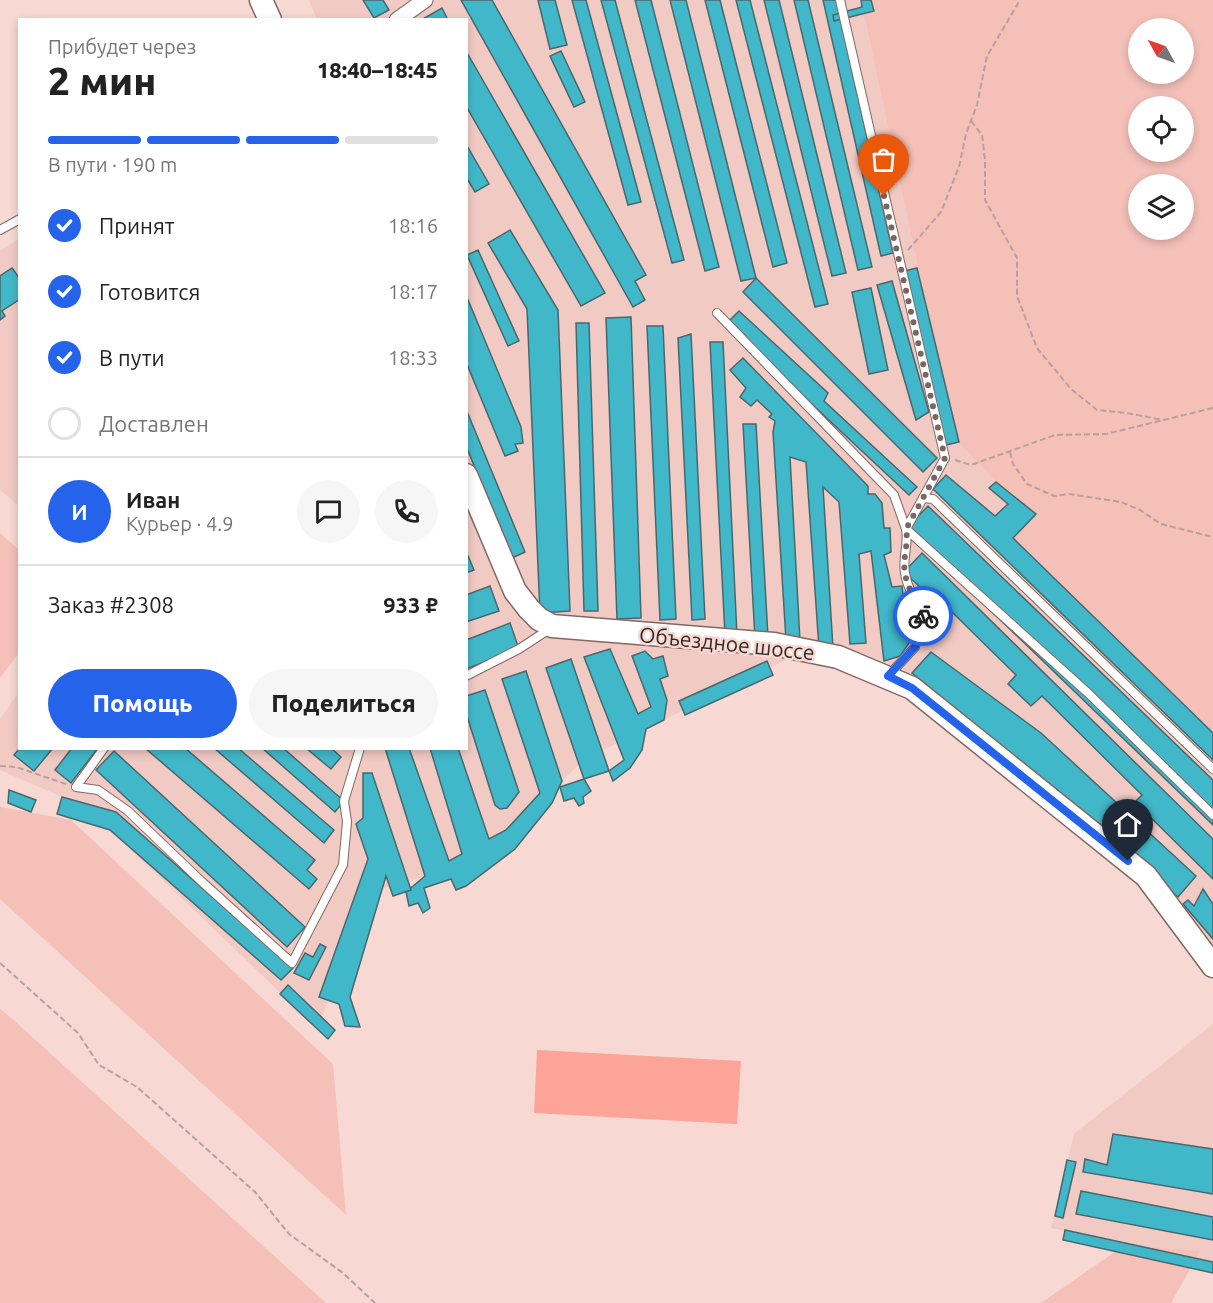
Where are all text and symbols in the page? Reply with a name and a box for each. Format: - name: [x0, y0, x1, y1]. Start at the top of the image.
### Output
- north arrow: [1128, 18, 1194, 84]
- map controls: [1128, 18, 1194, 240]
- text: Прибудет через: [48, 35, 196, 58]
- text: 18:40–18:45: [317, 57, 438, 82]
- text: 2 мин: [48, 59, 156, 102]
- button: locate: [1128, 96, 1194, 162]
- pin: [858, 134, 909, 196]
- icon: bag: [867, 143, 900, 176]
- text: В пути · 190 m: [48, 153, 177, 176]
- button: layers: [1128, 174, 1194, 240]
- icon: check: [48, 209, 81, 242]
- text: Принят: [99, 213, 175, 238]
- text: 18:16: [388, 214, 438, 237]
- icon: check: [48, 275, 81, 308]
- text: Готовится: [99, 279, 200, 304]
- text: 18:17: [388, 280, 438, 303]
- icon: check: [48, 341, 81, 374]
- text: В пути: [99, 345, 165, 370]
- text: 18:33: [388, 346, 438, 369]
- text: Доставлен: [99, 411, 209, 436]
- button: chat: [297, 480, 360, 543]
- button: phone: [375, 480, 438, 543]
- text: Иван: [126, 487, 180, 512]
- text: И: [71, 499, 88, 524]
- text: Курьер · 4.9: [126, 512, 233, 535]
- courier: [893, 586, 953, 646]
- text: Заказ #2308: [48, 592, 174, 617]
- text: 933 ₽: [383, 592, 438, 617]
- icon: bike: [907, 600, 940, 633]
- street label: Объездное шоссе: [638, 622, 816, 664]
- button: Помощь: [48, 669, 237, 738]
- button: Поделиться: [249, 669, 438, 738]
- pin: [1102, 799, 1153, 861]
- icon: home: [1111, 808, 1144, 841]

